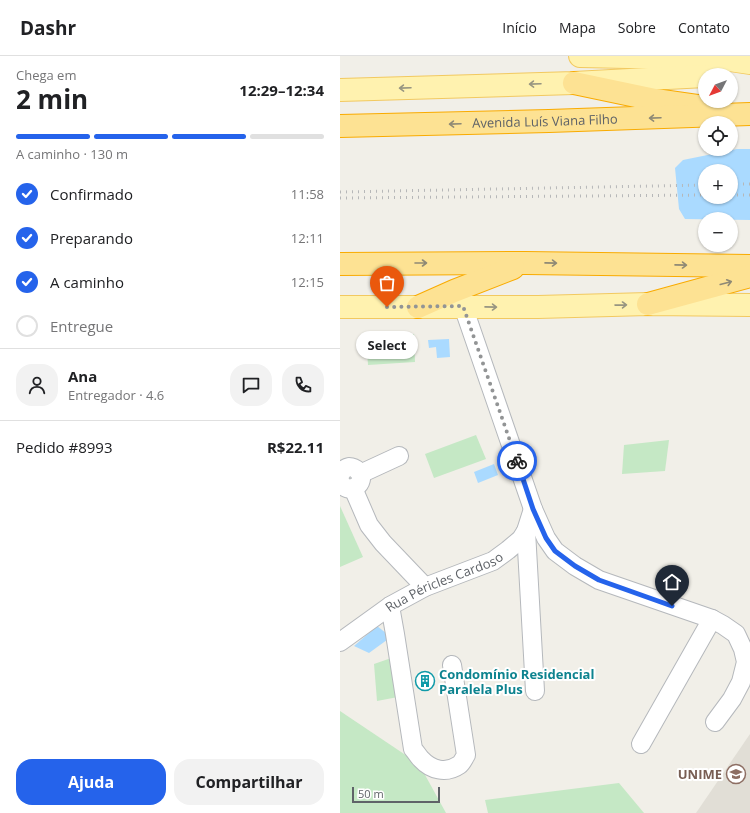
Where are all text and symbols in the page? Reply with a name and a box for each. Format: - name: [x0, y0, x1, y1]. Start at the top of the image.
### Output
- text: Dashr: [20, 15, 76, 41]
- text: Início: [502, 18, 537, 37]
- text: Mapa: [559, 18, 596, 37]
- text: Sobre: [618, 18, 656, 37]
- text: Contato: [678, 18, 730, 37]
- text: Chega em: [16, 66, 76, 84]
- north arrow: [698, 68, 738, 108]
- map controls: [698, 68, 738, 252]
- text: 12:29–12:34: [239, 80, 324, 100]
- one-way arrow: [529, 80, 542, 88]
- text: 2 min: [16, 81, 88, 117]
- one-way arrow: [399, 84, 412, 92]
- street label: Avenida Luís Viana Filho: [472, 110, 618, 132]
- one-way arrow: [649, 114, 662, 121]
- button: locate: [698, 116, 738, 156]
- one-way arrow: [449, 120, 462, 128]
- text: A caminho · 130 m: [16, 145, 128, 163]
- button: +: [698, 164, 738, 204]
- icon: check: [16, 183, 38, 205]
- text: Confirmado: [50, 184, 133, 204]
- text: 11:58: [291, 185, 324, 203]
- button: −: [698, 212, 738, 252]
- icon: check: [16, 227, 38, 249]
- text: Preparando: [50, 228, 133, 248]
- text: 12:11: [291, 229, 324, 247]
- one-way arrow: [414, 259, 427, 267]
- one-way arrow: [544, 260, 557, 267]
- one-way arrow: [674, 261, 687, 269]
- pin: [370, 266, 404, 307]
- icon: check: [16, 271, 38, 293]
- text: A caminho: [50, 272, 124, 292]
- icon: bag: [376, 272, 398, 294]
- text: 12:15: [291, 273, 324, 291]
- one-way arrow: [719, 279, 732, 286]
- one-way arrow: [614, 301, 627, 309]
- one-way arrow: [484, 303, 497, 310]
- text: Entregue: [50, 316, 113, 336]
- callout: Select: [356, 331, 418, 359]
- text: Select: [368, 336, 406, 354]
- button: person: [16, 364, 58, 406]
- button: chat: [230, 364, 272, 406]
- button: phone: [282, 364, 324, 406]
- text: Ana: [68, 366, 97, 386]
- text: Entregador · 4.6: [68, 386, 164, 404]
- text: Pedido #8993: [16, 437, 113, 457]
- text: R$22.11: [267, 437, 324, 457]
- courier: [497, 441, 537, 481]
- icon: bike: [506, 450, 528, 472]
- street label: Rua Péricles Cardoso: [381, 547, 507, 616]
- pin: [655, 565, 689, 606]
- icon: home: [661, 571, 683, 593]
- place label: Condomínio Residencial Paralela Plus: [439, 665, 594, 698]
- building icon: Condomínio Residencial Paralela Plus: [414, 670, 436, 692]
- button: Ajuda: [16, 759, 166, 805]
- button: Compartilhar: [174, 759, 324, 805]
- school or university icon: UNIME: [725, 763, 747, 785]
- place label: UNIME: [678, 765, 722, 783]
- scale bar: [352, 785, 440, 804]
- text: 50 m: [358, 786, 384, 801]

